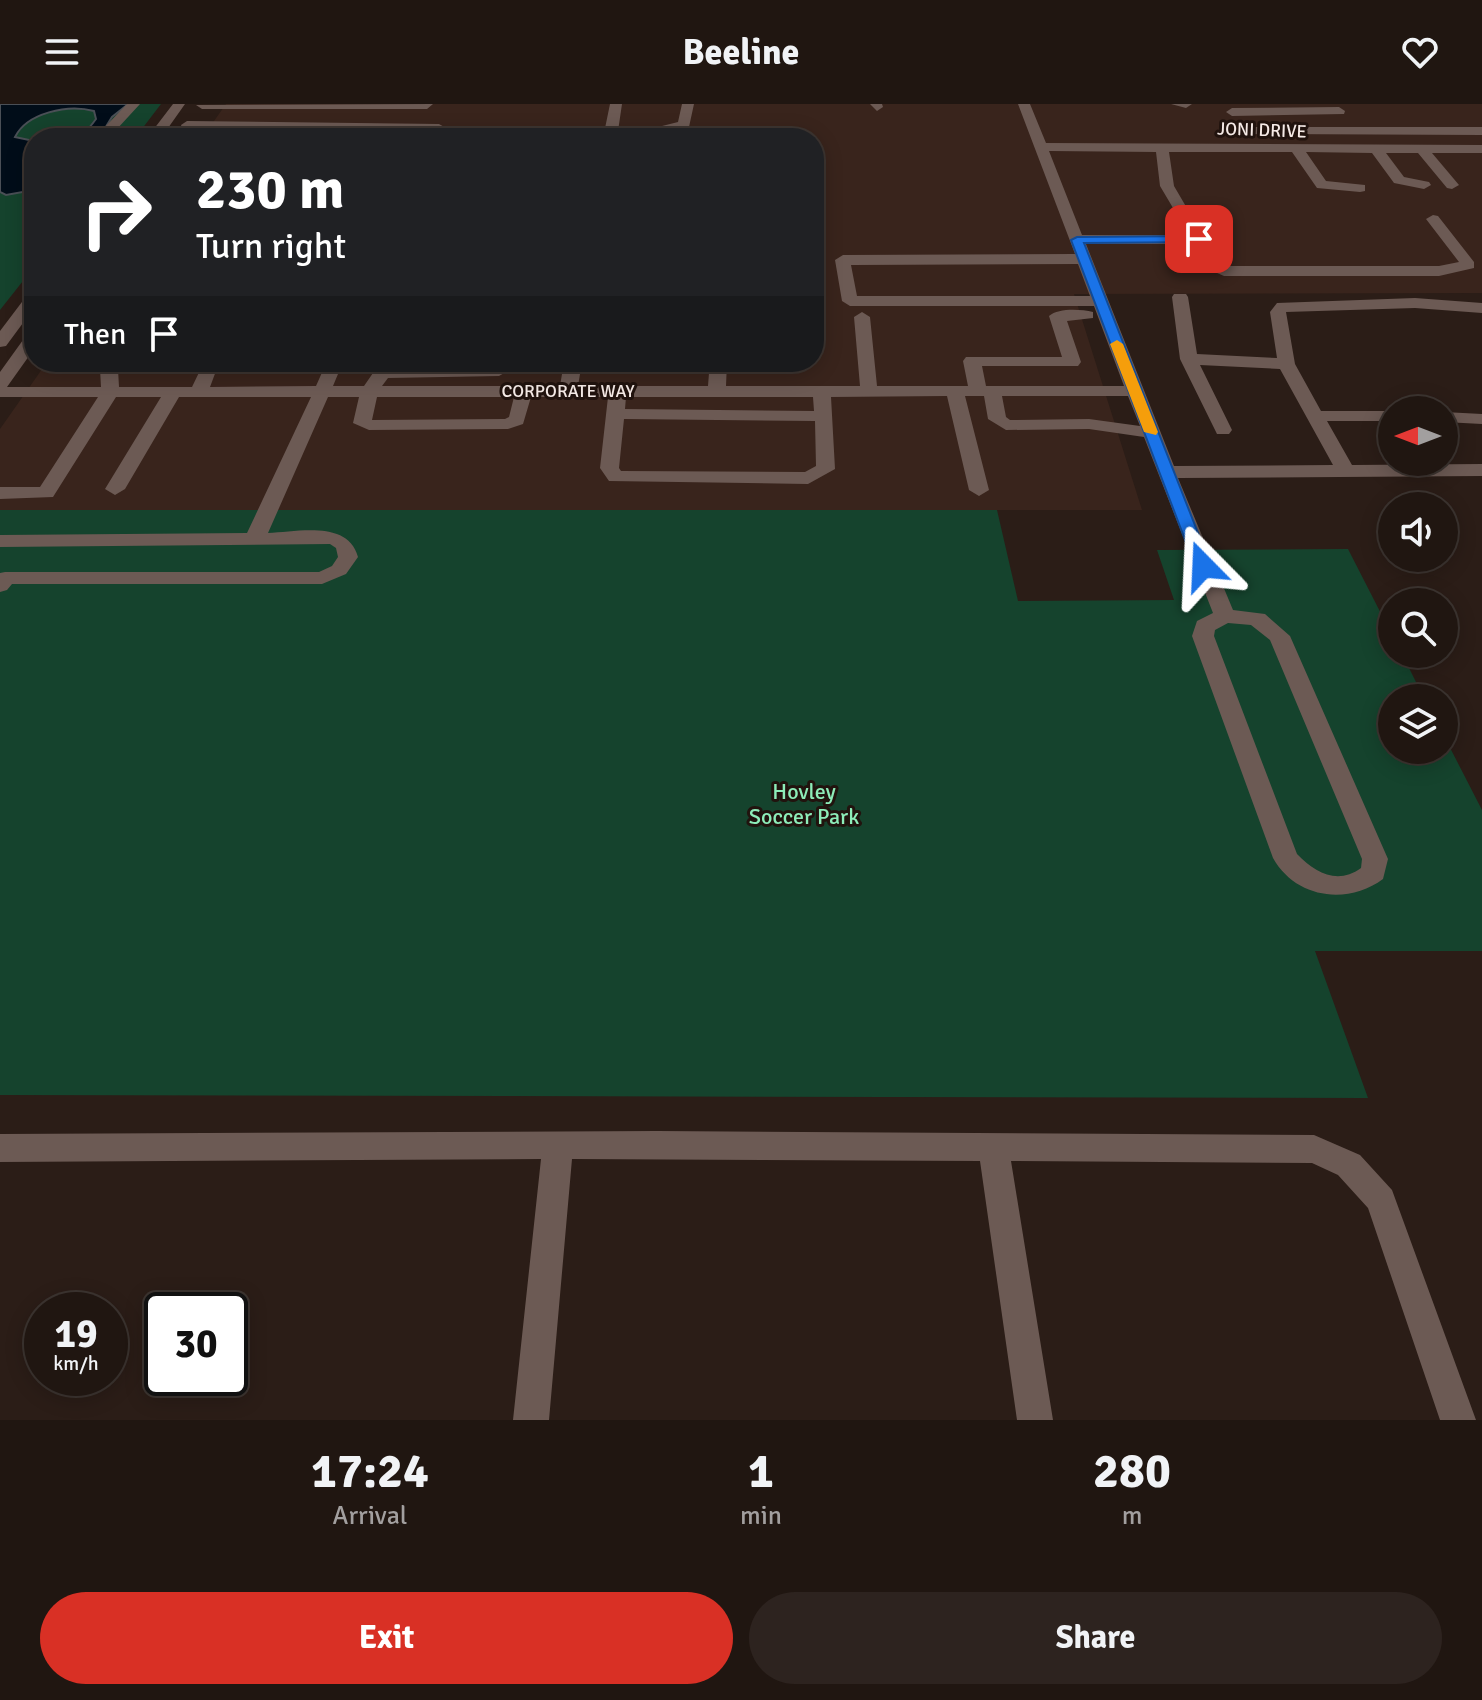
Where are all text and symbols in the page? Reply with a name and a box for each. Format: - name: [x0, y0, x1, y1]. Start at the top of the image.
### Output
- icon: menu: [40, 30, 84, 74]
- text: Beeline: [683, 30, 799, 75]
- icon: heart: [1398, 30, 1442, 74]
- street label: JONI DRIVE: [1217, 117, 1307, 143]
- text: 230 m: [196, 155, 344, 224]
- icon: right: [64, 160, 168, 264]
- pin: [1165, 205, 1233, 273]
- icon: arrive: [1177, 217, 1221, 261]
- text: Turn right: [196, 224, 346, 269]
- icon: arrive: [142, 312, 186, 356]
- text: Then: [64, 316, 126, 353]
- street label: CORPORATE WAY: [501, 380, 635, 402]
- north arrow: [1378, 396, 1458, 476]
- map controls: [1378, 396, 1458, 764]
- button: sound: [1378, 492, 1458, 572]
- position arrow: [1161, 524, 1245, 608]
- button: search: [1378, 588, 1458, 668]
- button: layers: [1378, 684, 1458, 764]
- park label: Hovley Soccer Park: [749, 778, 859, 830]
- speed limit sign: 30: [144, 1292, 248, 1396]
- text: 19: [54, 1309, 98, 1359]
- text: km/h: [53, 1351, 99, 1376]
- text: 17:24: [311, 1442, 429, 1501]
- text: 1: [748, 1442, 774, 1501]
- text: 280: [1093, 1442, 1171, 1501]
- text: Arrival: [333, 1500, 407, 1532]
- text: min: [740, 1500, 782, 1532]
- text: m: [1122, 1500, 1142, 1532]
- button: Exit: [40, 1592, 733, 1684]
- button: Share: [749, 1592, 1442, 1684]

